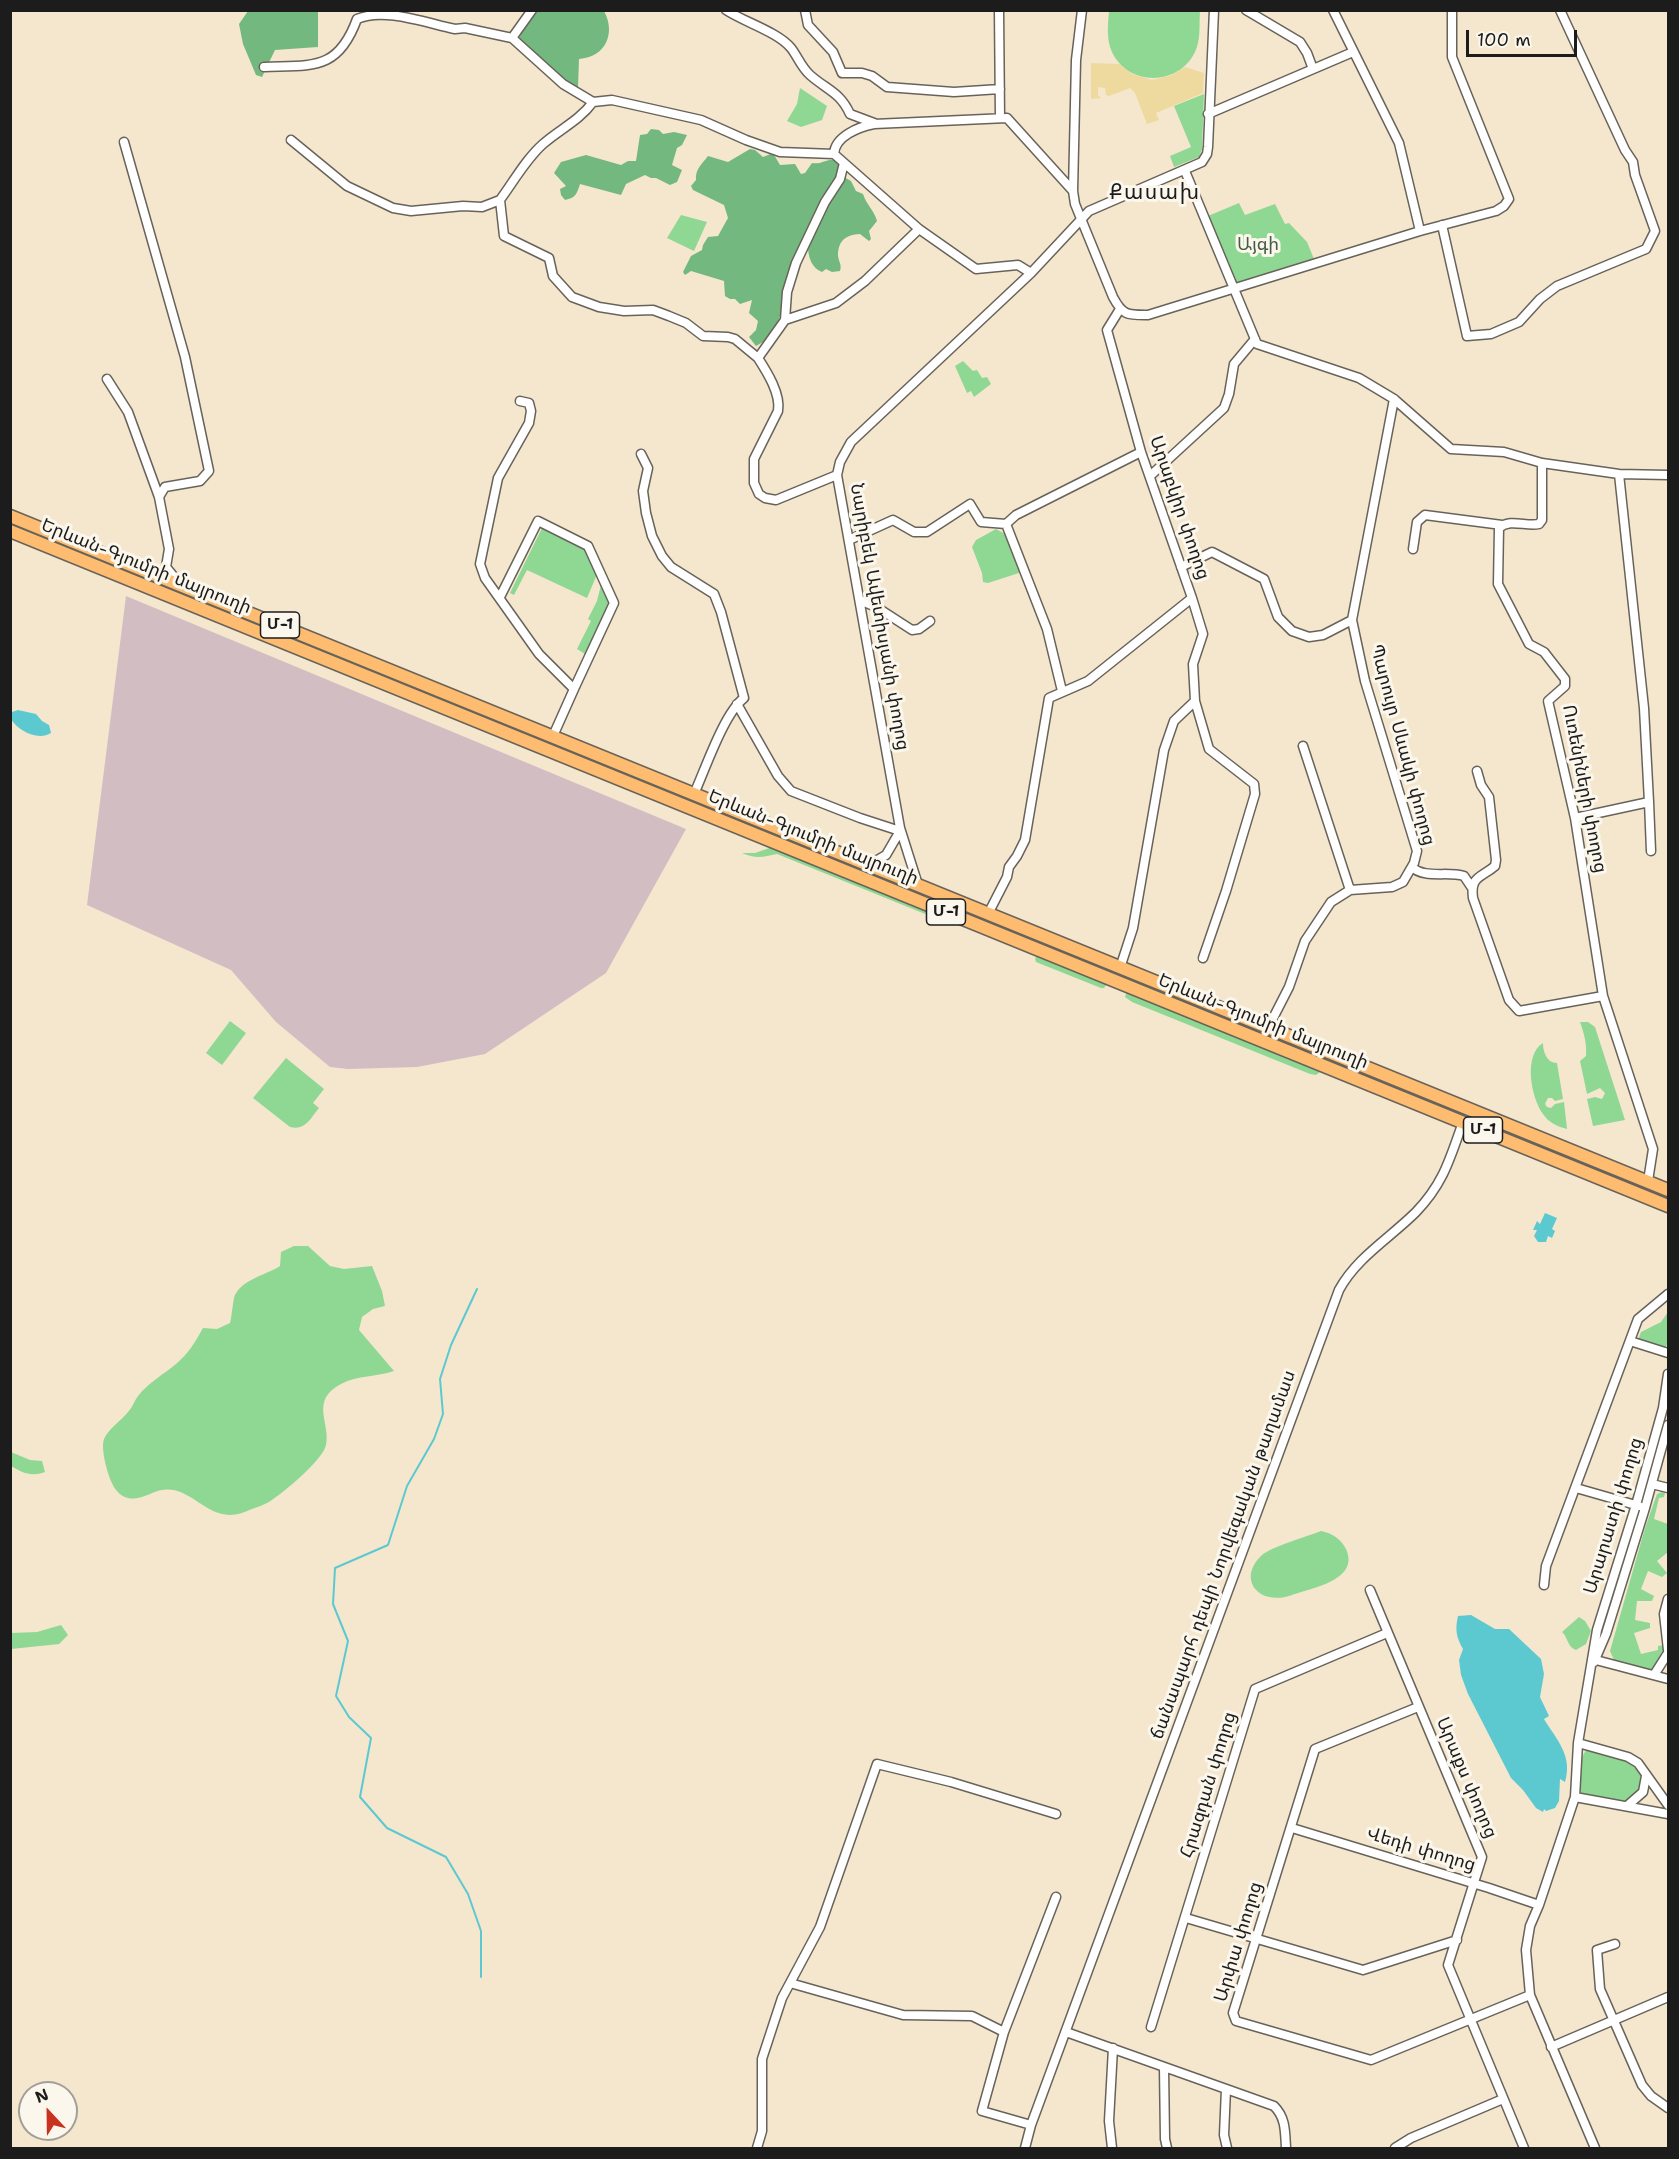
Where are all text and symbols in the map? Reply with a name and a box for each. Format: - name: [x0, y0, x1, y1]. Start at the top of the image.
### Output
- scale bar: [1469, 18, 1580, 56]
- text: 100 m: [1477, 28, 1531, 52]
- district label: Քասախ: [1110, 181, 1200, 207]
- park label: Այգի: [1237, 234, 1279, 256]
- street label: Արաբկիր փողոց: [1144, 433, 1214, 583]
- street label: Նարիբեկ Ավետիսյանի փողոց: [845, 482, 913, 752]
- street label: Երևան-Գյումրի մայրուղի: [38, 515, 254, 619]
- road number: Մ-1: [260, 612, 300, 638]
- street label: Պարույր Սևակի փողոց: [1365, 642, 1439, 848]
- street label: Ուռենիների փողոց: [1557, 703, 1611, 875]
- street label: Երևան-Գյումրի մայրուղի: [705, 786, 921, 890]
- road number: Մ-1: [926, 899, 966, 925]
- street label: Երևան-Գյումրի մայրուղի: [1155, 970, 1371, 1074]
- road number: Մ-1: [1464, 1117, 1502, 1143]
- street label: ճանապարհ դեպի Նորվեգական թաղամաս: [1147, 1368, 1301, 1742]
- street label: Արարատի փողոց: [1580, 1435, 1648, 1597]
- street label: Հրազդան փողոց: [1177, 1709, 1241, 1861]
- street label: Արաքս փողոց: [1431, 1714, 1501, 1842]
- street label: Վեդի փողոց: [1364, 1823, 1478, 1877]
- street label: Արփա փողոց: [1210, 1879, 1268, 2005]
- north arrow: [18, 2081, 78, 2141]
- text: N: [32, 2084, 52, 2108]

